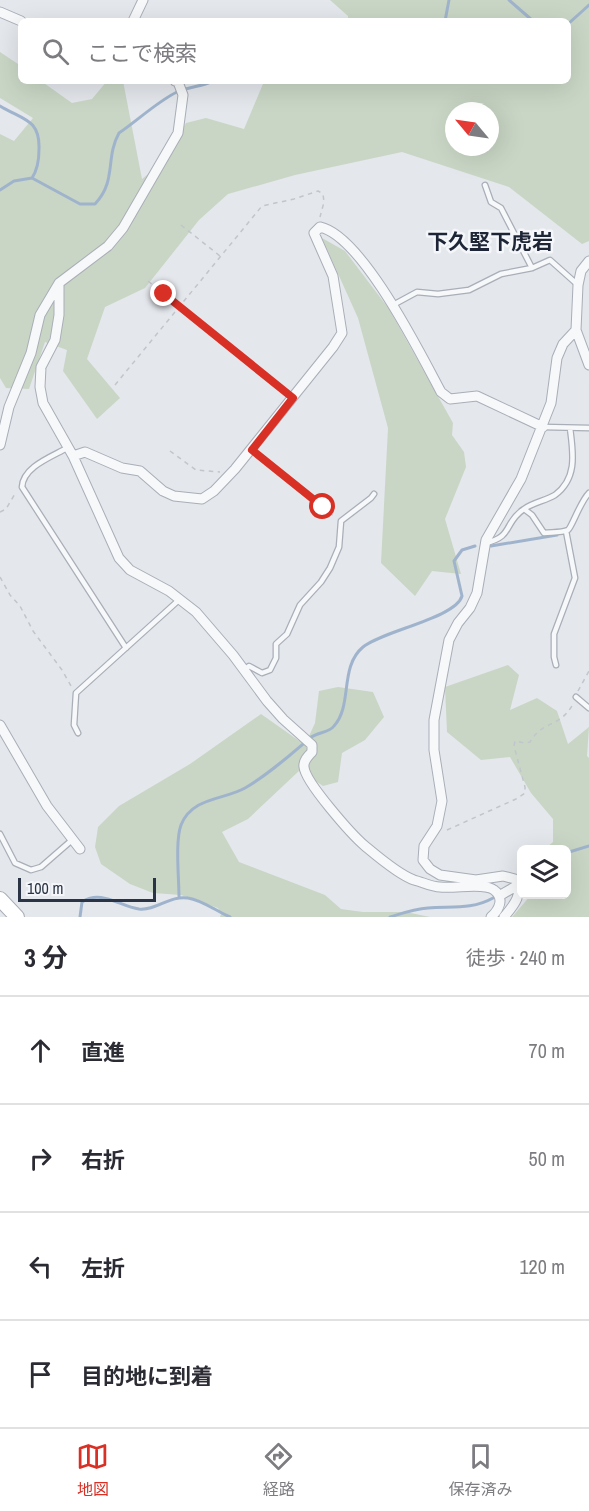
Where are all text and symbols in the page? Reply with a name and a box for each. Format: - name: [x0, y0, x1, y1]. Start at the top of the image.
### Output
- search box: [18, 18, 571, 84]
- icon: search: [39, 35, 72, 68]
- text: ここで検索: [87, 38, 197, 68]
- north arrow: [445, 102, 499, 156]
- district label: 下久堅下虎岩: [427, 227, 553, 256]
- route end: [150, 280, 176, 306]
- route start: [309, 493, 335, 519]
- map controls: [517, 845, 571, 899]
- button: layers: [517, 845, 571, 899]
- scale bar: [18, 875, 156, 902]
- text: 100 m: [27, 877, 63, 899]
- text: 3 分: [24, 940, 68, 975]
- text: 徒歩 · 240 m: [466, 944, 565, 971]
- icon: ahead: [24, 1034, 57, 1067]
- text: 直進: [81, 1037, 125, 1067]
- text: 70 m: [529, 1037, 565, 1064]
- icon: right: [24, 1142, 57, 1175]
- text: 右折: [81, 1145, 125, 1175]
- text: 50 m: [529, 1145, 565, 1172]
- icon: left: [24, 1250, 57, 1283]
- text: 左折: [81, 1253, 125, 1283]
- text: 120 m: [519, 1253, 565, 1280]
- icon: arrive: [24, 1358, 57, 1391]
- text: 目的地に到着: [81, 1361, 213, 1391]
- tab: 地図: [76, 1440, 109, 1500]
- tab: 経路: [262, 1440, 295, 1500]
- tab: 保存済み: [448, 1440, 512, 1500]

